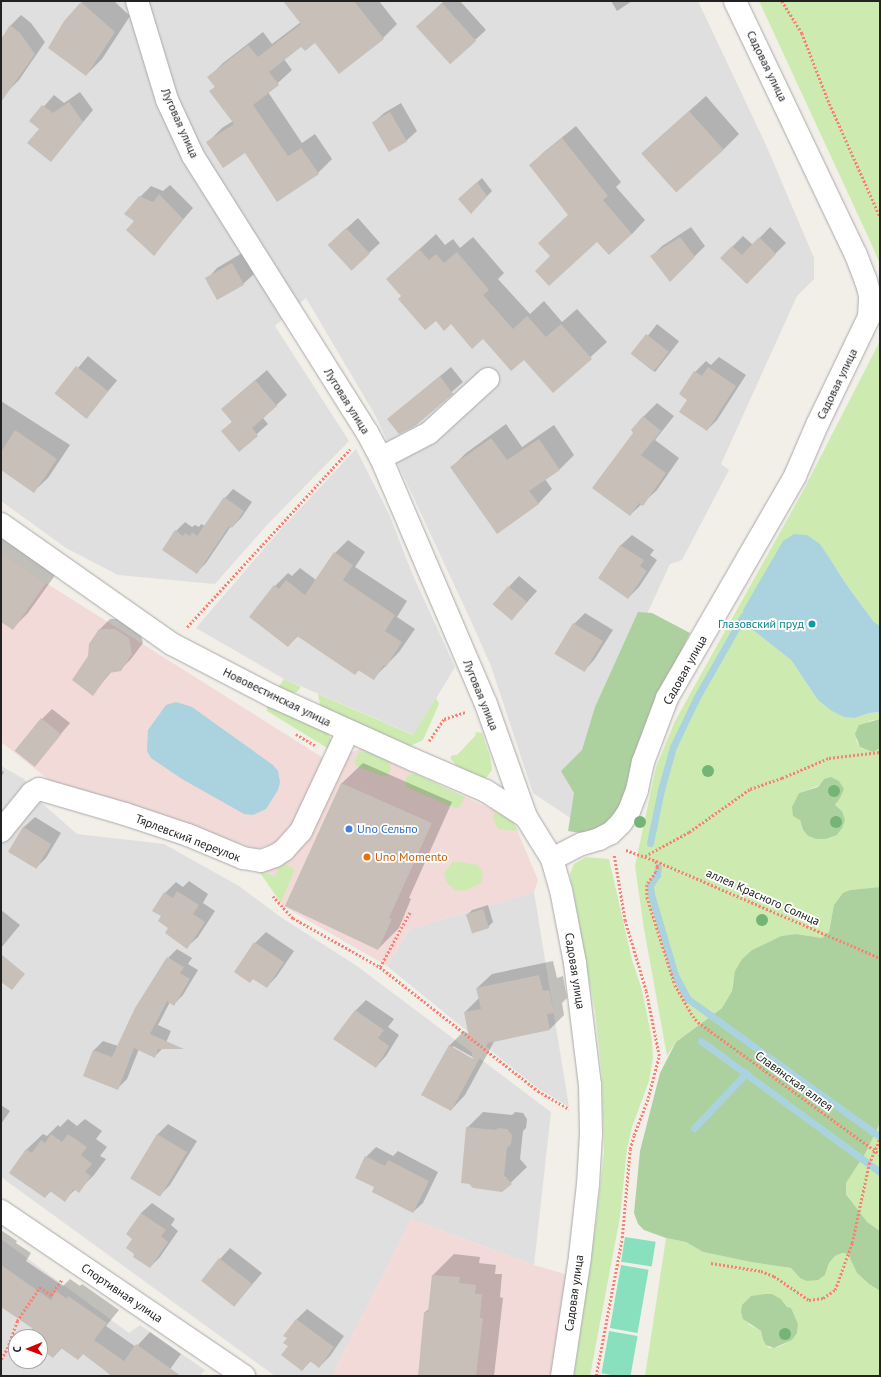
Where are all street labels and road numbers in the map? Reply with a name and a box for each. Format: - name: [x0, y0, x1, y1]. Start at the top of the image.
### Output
- street label: Садовая улица: [744, 28, 790, 104]
- street label: Луговая улица: [158, 86, 202, 160]
- street label: Садовая улица: [814, 346, 860, 422]
- street label: Луговая улица: [321, 365, 373, 437]
- street label: Садовая улица: [660, 633, 710, 707]
- street label: Луговая улица: [460, 657, 502, 733]
- street label: Нововестинская улица: [221, 665, 333, 729]
- street label: Тярлевский переулок: [133, 811, 243, 865]
- street label: аллея Красного Солнца: [704, 865, 822, 929]
- street label: Садовая улица: [562, 932, 588, 1010]
- street label: Славянская аллея: [752, 1048, 836, 1114]
- street label: Садовая улица: [562, 1254, 586, 1332]
- street label: Спортивная улица: [79, 1260, 165, 1326]

